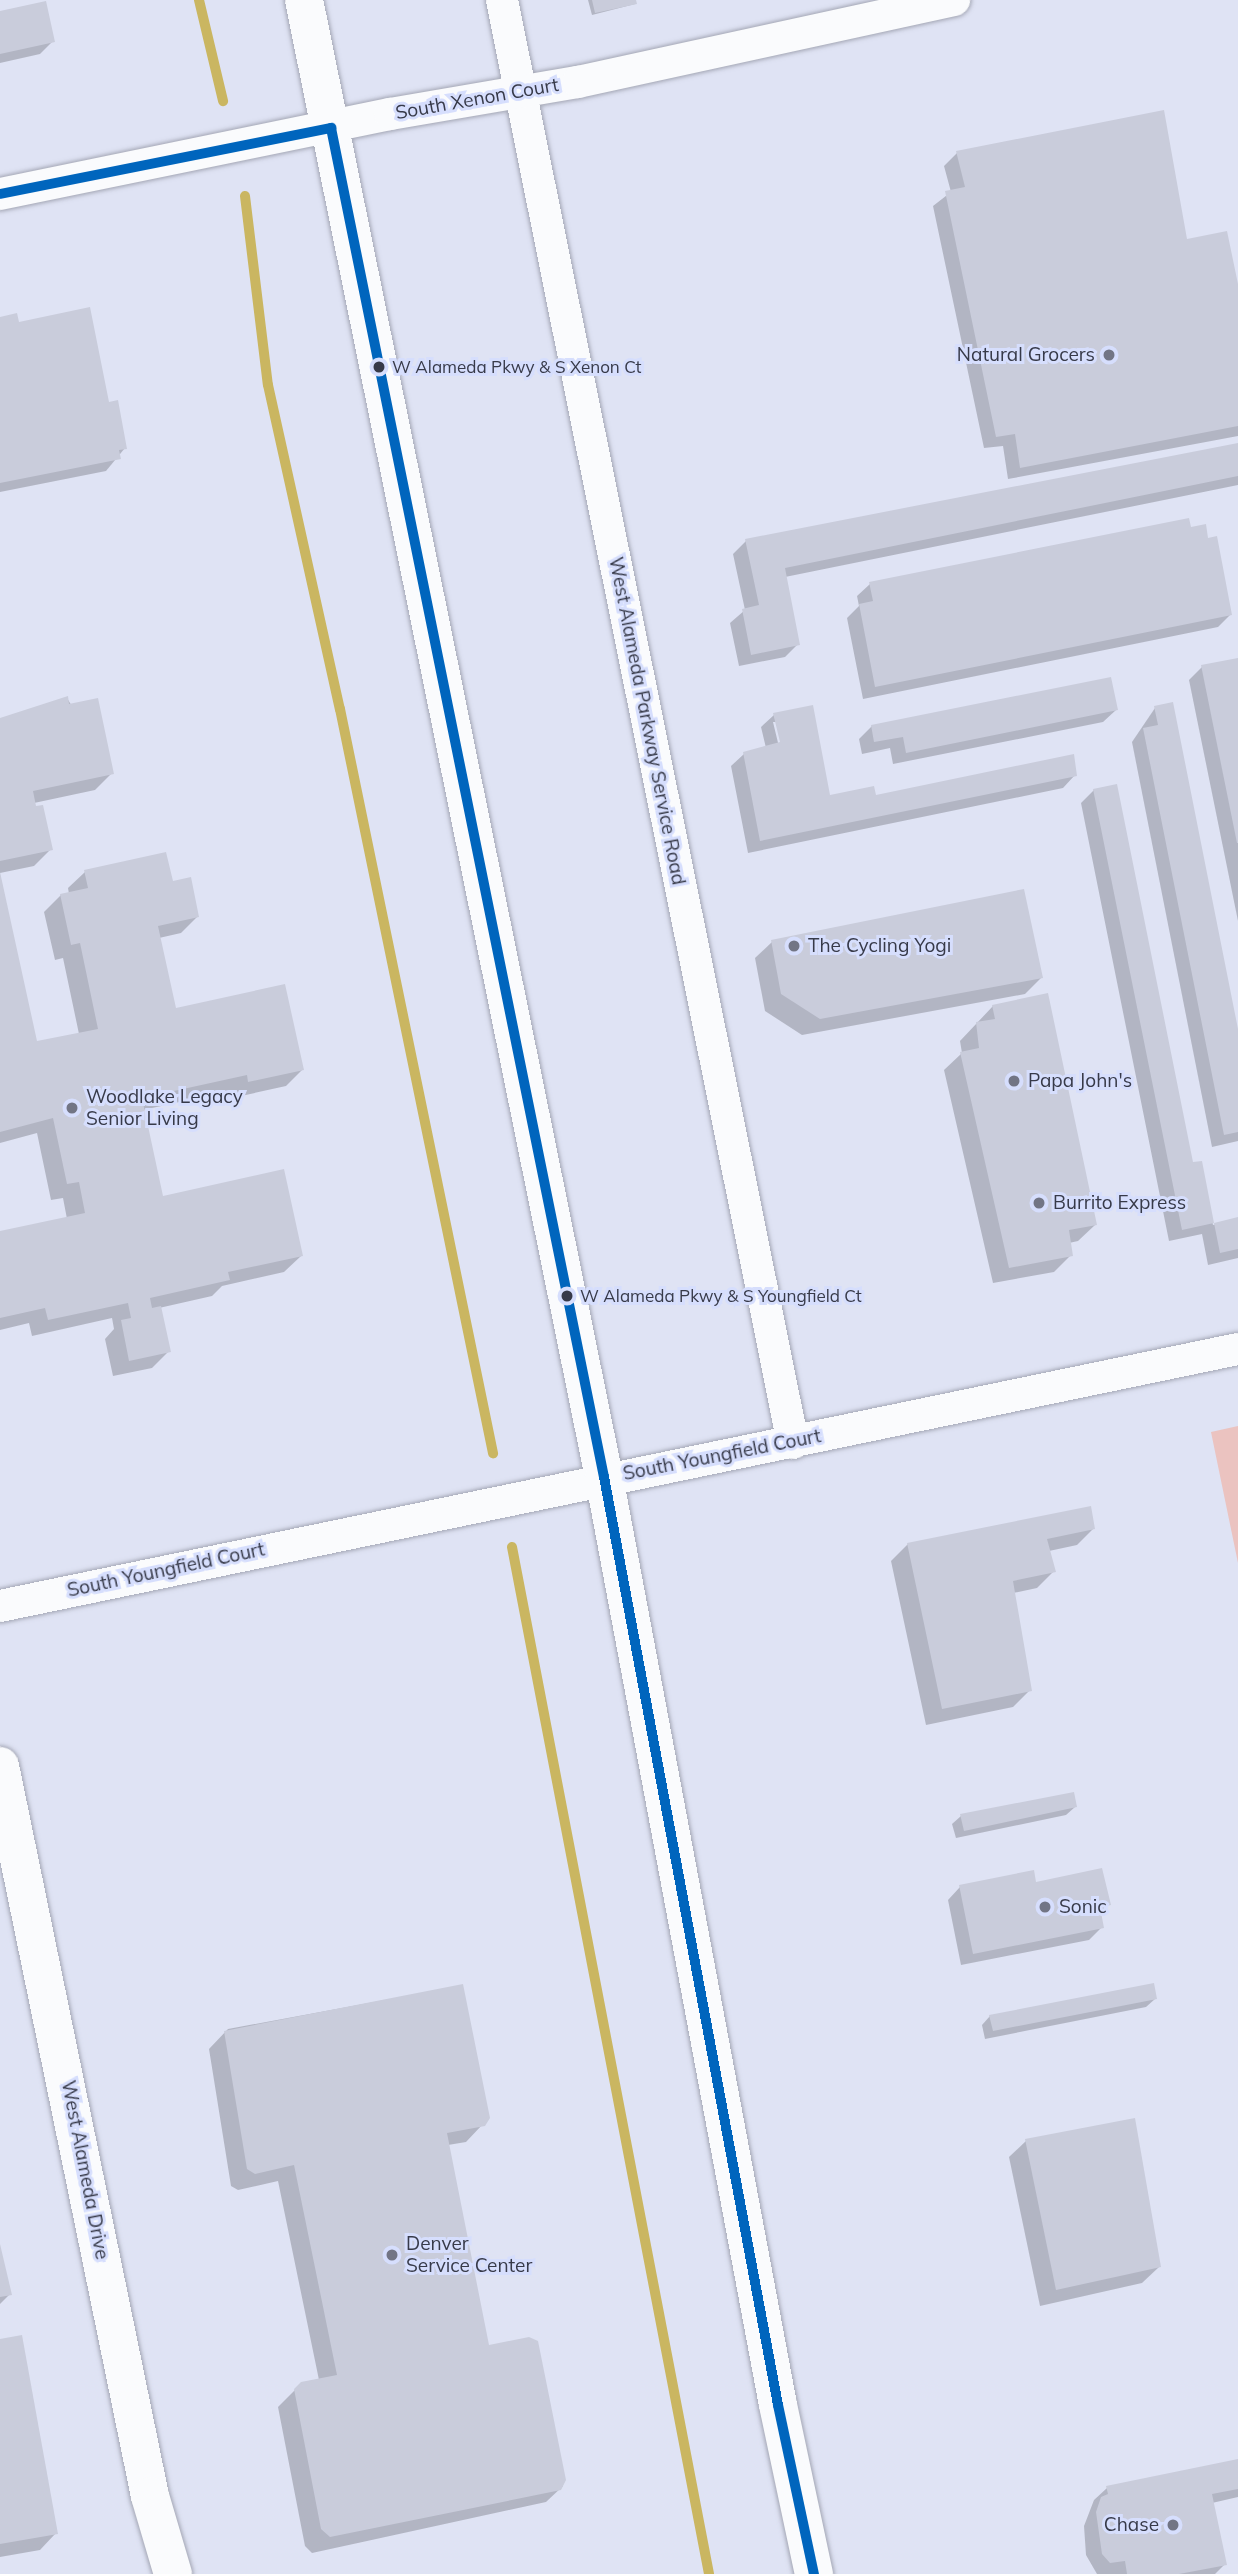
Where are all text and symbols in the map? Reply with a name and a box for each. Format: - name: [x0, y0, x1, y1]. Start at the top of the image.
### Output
- street label: South Xenon Court: [394, 73, 560, 125]
- place label: Natural Grocers: [957, 344, 1095, 366]
- marker: Natural Grocers: [1101, 347, 1117, 363]
- place label: W Alameda Pkwy & S Xenon Ct: [392, 357, 642, 377]
- marker: W Alameda Pkwy & S Xenon Ct: [372, 360, 386, 374]
- street label: West Alameda Parkway Service Road: [604, 555, 690, 887]
- place label: The Cycling Yogi: [808, 935, 951, 957]
- marker: The Cycling Yogi: [786, 938, 802, 954]
- place label: Papa John's: [1028, 1070, 1132, 1092]
- marker: Papa John's: [1006, 1073, 1022, 1089]
- place label: Woodlake Legacy Senior Living: [86, 1086, 243, 1130]
- marker: Woodlake Legacy Senior Living: [64, 1100, 80, 1116]
- place label: Burrito Express: [1053, 1192, 1186, 1214]
- marker: Burrito Express: [1031, 1195, 1047, 1211]
- place label: W Alameda Pkwy & S Youngfield Ct: [580, 1286, 862, 1306]
- marker: W Alameda Pkwy & S Youngfield Ct: [560, 1289, 574, 1303]
- street label: South Youngfield Court: [621, 1425, 823, 1485]
- street label: South Youngfield Court: [65, 1538, 267, 1602]
- place label: Sonic: [1059, 1896, 1107, 1918]
- marker: Sonic: [1037, 1899, 1053, 1915]
- street label: West Alameda Drive: [56, 2079, 114, 2261]
- place label: Denver Service Center: [406, 2233, 532, 2277]
- marker: Denver Service Center: [384, 2247, 400, 2263]
- place label: Chase: [1104, 2514, 1159, 2536]
- marker: Chase: [1165, 2517, 1181, 2533]

